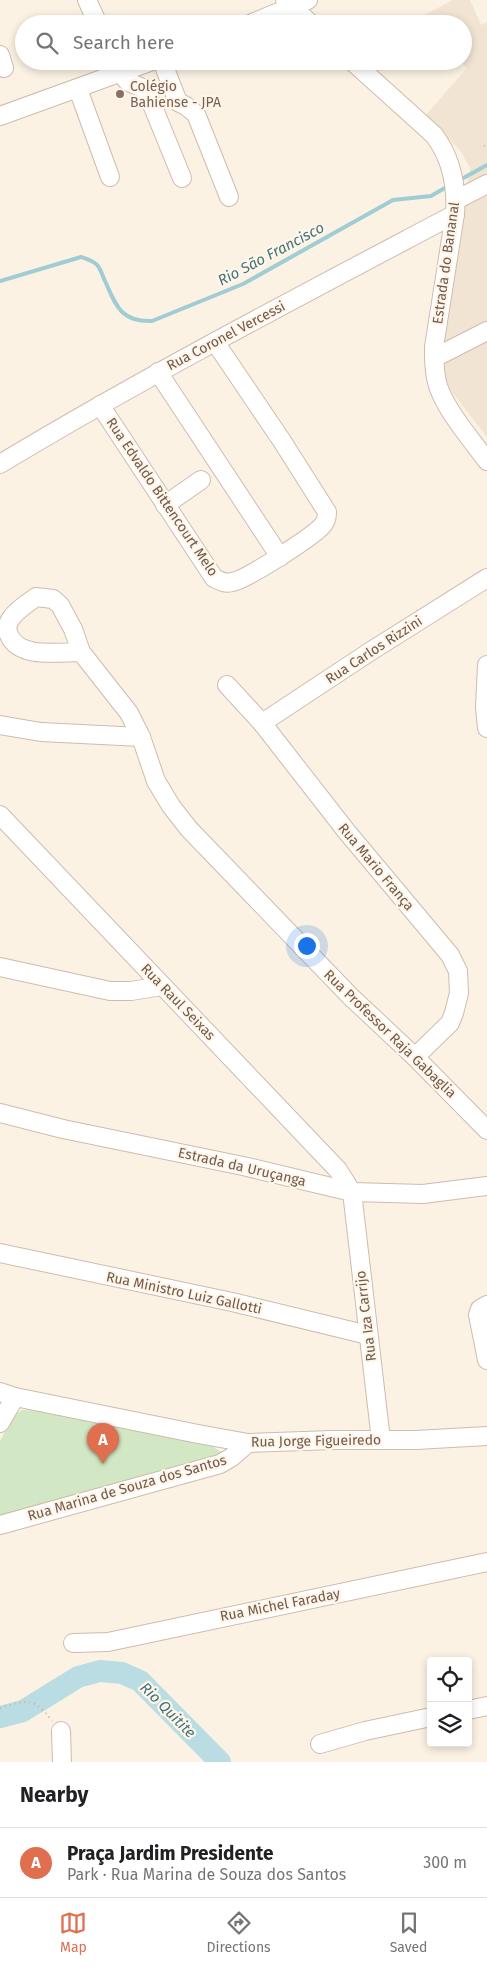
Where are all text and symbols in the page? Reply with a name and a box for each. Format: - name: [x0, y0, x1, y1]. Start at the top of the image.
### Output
- search box: [15, 15, 472, 70]
- icon: search: [33, 29, 61, 57]
- text: Search here: [73, 31, 174, 54]
- place label: Colégio Bahiense - JPA: [130, 78, 221, 111]
- marker: Colégio Bahiense - JPA: [114, 88, 126, 100]
- street label: Estrada do Bananal: [429, 201, 463, 325]
- water label: Rio São Francisco: [215, 218, 327, 290]
- street label: Rua Coronel Vercessi: [164, 298, 288, 374]
- street label: Rua Edvaldo Bittencourt Melo: [102, 414, 222, 580]
- street label: Rua Carlos Rizzini: [322, 612, 426, 688]
- street label: Rua Mario França: [334, 820, 418, 914]
- your location: [294, 933, 320, 959]
- street label: Rua Raul Seixas: [137, 960, 219, 1044]
- street label: Rua Professor Raja Gabaglia: [320, 966, 460, 1102]
- street label: Estrada da Uruçanga: [176, 1144, 308, 1190]
- street label: Rua Ministro Luiz Gallotti: [105, 1268, 263, 1318]
- street label: Rua Iza Carrijo: [352, 1270, 380, 1362]
- pin: A: [87, 1423, 119, 1464]
- street label: Rua Jorge Figueiredo: [251, 1431, 381, 1451]
- street label: Rua Marina de Souza dos Santos: [26, 1451, 229, 1525]
- street label: Rua Michel Faraday: [219, 1585, 342, 1625]
- map controls: [427, 1657, 472, 1747]
- button: locate: [427, 1657, 472, 1702]
- water label: Rio Quitite: [137, 1679, 200, 1742]
- button: layers: [427, 1702, 472, 1747]
- text: Nearby: [20, 1782, 88, 1808]
- text: Praça Jardim Presidente: [67, 1842, 273, 1865]
- text: A: [31, 1853, 41, 1872]
- text: 300 m: [423, 1853, 467, 1872]
- text: Park · Rua Marina de Souza dos Santos: [67, 1865, 346, 1884]
- tab: Map: [59, 1909, 87, 1956]
- tab: Directions: [206, 1909, 271, 1956]
- tab: Saved: [390, 1909, 428, 1956]

